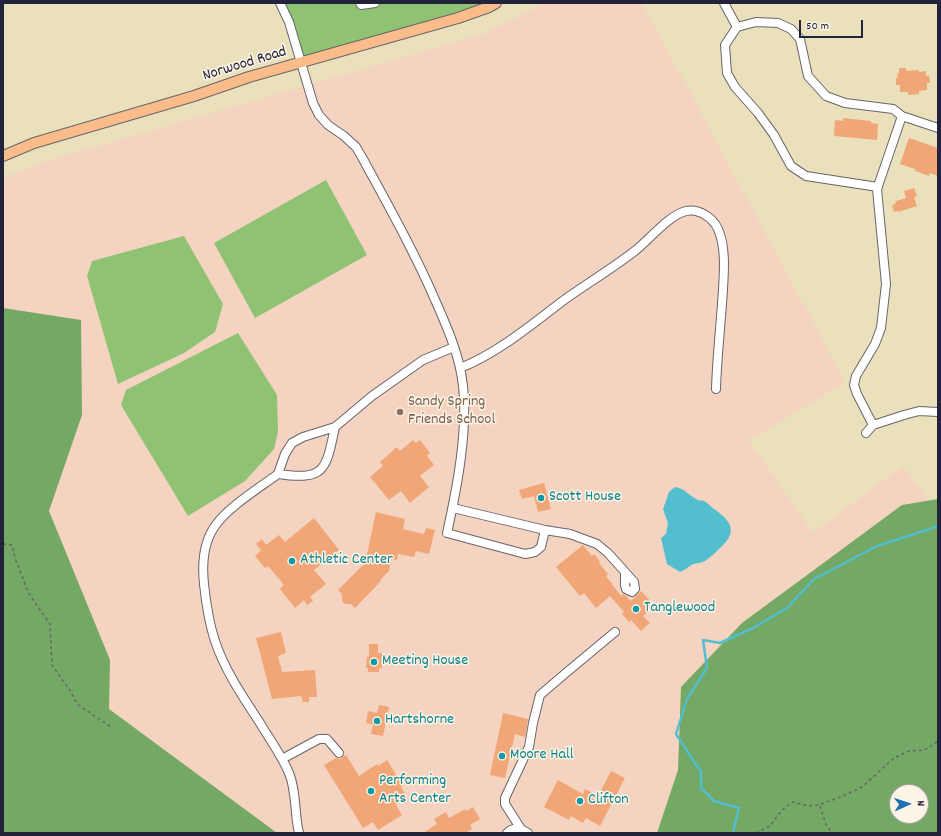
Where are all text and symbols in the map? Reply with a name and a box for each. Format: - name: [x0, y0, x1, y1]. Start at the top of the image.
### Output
- scale bar: [801, 12, 865, 38]
- text: 50 m: [806, 18, 829, 35]
- street label: Norwood Road: [201, 43, 289, 87]
- place label: Sandy Spring Friends School: [408, 393, 495, 431]
- marker: Sandy Spring Friends School: [395, 407, 405, 417]
- place label: Scott House: [549, 488, 621, 508]
- marker: Scott House: [536, 493, 546, 503]
- place label: Athletic Center: [300, 551, 393, 571]
- marker: Athletic Center: [287, 556, 297, 566]
- place label: Tanglewood: [644, 599, 715, 619]
- marker: Tanglewood: [631, 604, 641, 614]
- place label: Meeting House: [382, 652, 468, 672]
- marker: Meeting House: [369, 657, 379, 667]
- place label: Hartshorne: [385, 711, 454, 731]
- marker: Hartshorne: [372, 716, 382, 726]
- place label: Moore Hall: [510, 746, 574, 766]
- marker: Moore Hall: [497, 751, 507, 761]
- place label: Performing Arts Center: [379, 772, 451, 810]
- north arrow: [889, 784, 929, 824]
- marker: Performing Arts Center: [366, 786, 376, 796]
- place label: Clifton: [588, 791, 629, 811]
- marker: Clifton: [575, 796, 585, 806]
- text: N: [912, 800, 928, 807]

